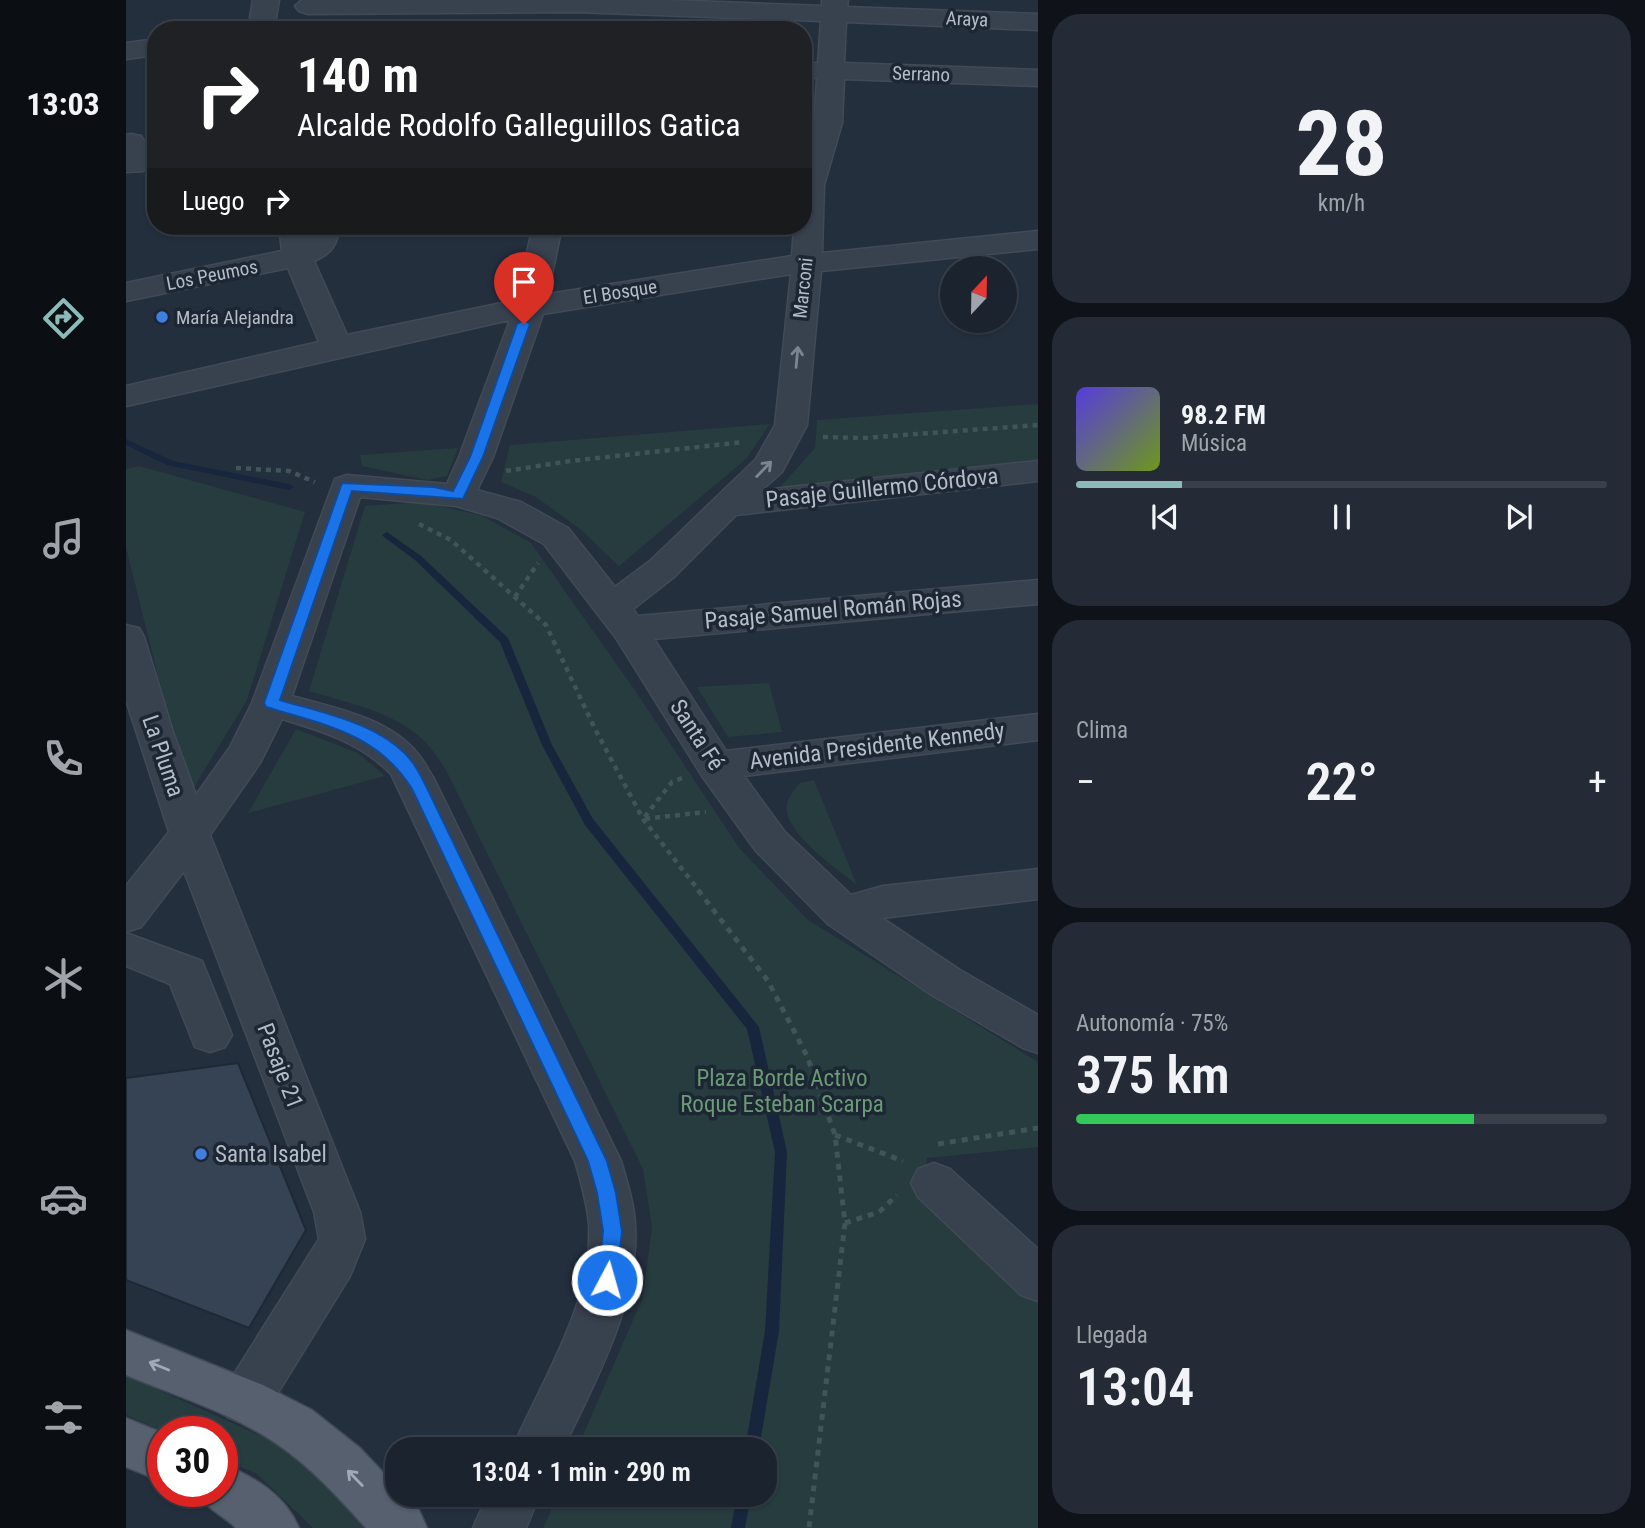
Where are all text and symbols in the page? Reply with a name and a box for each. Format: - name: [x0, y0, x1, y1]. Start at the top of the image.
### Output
- street label: Araya: [945, 6, 989, 32]
- text: 140 m: [297, 47, 419, 104]
- icon: right: [182, 49, 273, 140]
- street label: Serrano: [892, 61, 950, 87]
- text: 13:03: [26, 85, 100, 123]
- text: 28: [1296, 91, 1387, 197]
- text: Alcalde Rodolfo Galleguillos Gatica: [297, 106, 741, 144]
- icon: right: [258, 182, 296, 220]
- text: Luego: [182, 186, 244, 216]
- text: km/h: [1318, 190, 1365, 217]
- pin: [494, 252, 554, 324]
- street label: Los Peumos: [164, 255, 260, 295]
- street label: Marconi: [788, 256, 818, 320]
- north arrow: [940, 256, 1017, 332]
- map controls: [940, 256, 1017, 333]
- icon: arrive: [505, 263, 543, 301]
- street label: El Bosque: [581, 275, 659, 309]
- icon: directions: [39, 294, 88, 343]
- place label: María Alejandra: [176, 306, 294, 329]
- marker: María Alejandra: [154, 309, 170, 325]
- one-way arrow: [791, 346, 804, 368]
- text: 98.2 FM: [1181, 400, 1266, 430]
- text: Música: [1181, 430, 1247, 457]
- one-way arrow: [756, 461, 773, 478]
- street label: Pasaje Guillermo Córdova: [764, 462, 1000, 514]
- icon: previous: [1146, 498, 1184, 536]
- icon: pause: [1323, 498, 1361, 536]
- icon: next: [1500, 498, 1538, 536]
- icon: music: [39, 514, 88, 563]
- street label: Pasaje Samuel Román Rojas: [703, 585, 963, 635]
- street label: Santa Fé: [664, 695, 730, 775]
- street label: La Pluma: [136, 712, 190, 800]
- street label: Avenida Presidente Kennedy: [748, 717, 1006, 775]
- text: Clima: [1076, 717, 1128, 744]
- icon: phone: [39, 734, 88, 783]
- text: 22°: [1305, 752, 1378, 813]
- text: −: [1076, 760, 1095, 804]
- text: +: [1588, 760, 1607, 804]
- icon: climate: [39, 954, 88, 1003]
- text: Autonomía · 75%: [1076, 1010, 1228, 1037]
- street label: Pasaje 21: [251, 1020, 309, 1112]
- text: 375 km: [1076, 1045, 1230, 1106]
- park label: Plaza Borde Activo Roque Esteban Scarpa: [680, 1065, 884, 1118]
- place label: Santa Isabel: [215, 1141, 327, 1168]
- marker: Santa Isabel: [193, 1146, 209, 1162]
- icon: car: [39, 1174, 88, 1223]
- position arrow: [570, 1243, 644, 1317]
- text: Llegada: [1076, 1322, 1148, 1349]
- text: 13:04: [1076, 1357, 1194, 1418]
- one-way arrow: [149, 1359, 171, 1372]
- icon: filters: [39, 1393, 88, 1442]
- speed limit sign: 30: [147, 1416, 238, 1507]
- text: 13:04 · 1 min · 290 m: [471, 1457, 691, 1487]
- one-way arrow: [347, 1470, 364, 1487]

